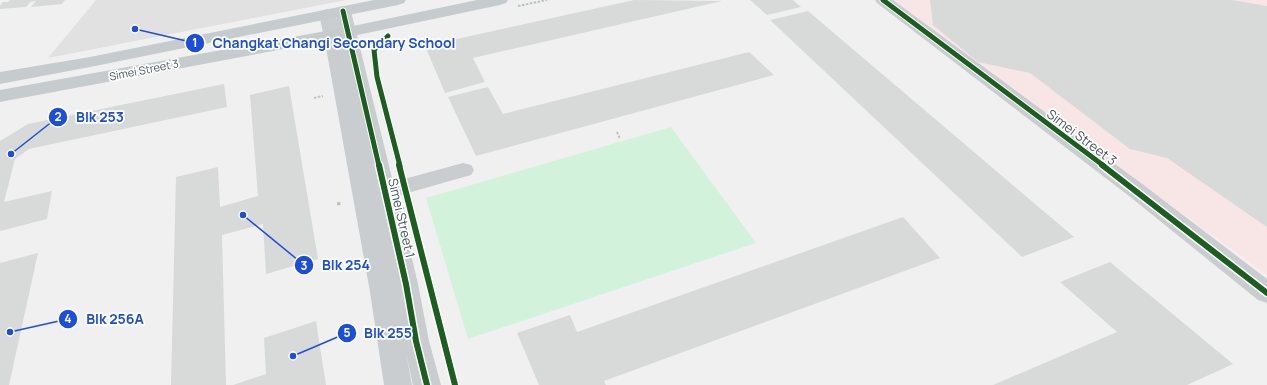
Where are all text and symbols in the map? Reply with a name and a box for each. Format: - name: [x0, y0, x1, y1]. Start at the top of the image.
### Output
- callout: Changkat Changi Secondary School: [185, 30, 464, 56]
- text: Changkat Changi Secondary School: [213, 33, 455, 52]
- text: 1: [192, 34, 198, 51]
- street label: Simei Street 3: [108, 55, 180, 84]
- callout: Blk 253: [48, 104, 132, 130]
- street label: Simei Street 3: [1043, 105, 1121, 169]
- text: Blk 253: [76, 107, 124, 126]
- text: 2: [54, 108, 62, 125]
- street label: Simei Street 1: [384, 176, 420, 260]
- callout: Blk 254: [294, 252, 378, 278]
- text: Blk 254: [322, 255, 370, 274]
- text: 3: [301, 257, 308, 274]
- callout: Blk 256A: [58, 306, 152, 332]
- text: Blk 256A: [86, 309, 144, 328]
- text: 4: [64, 310, 72, 327]
- callout: Blk 255: [337, 320, 420, 346]
- text: Blk 255: [364, 323, 412, 342]
- text: 5: [343, 324, 351, 341]

